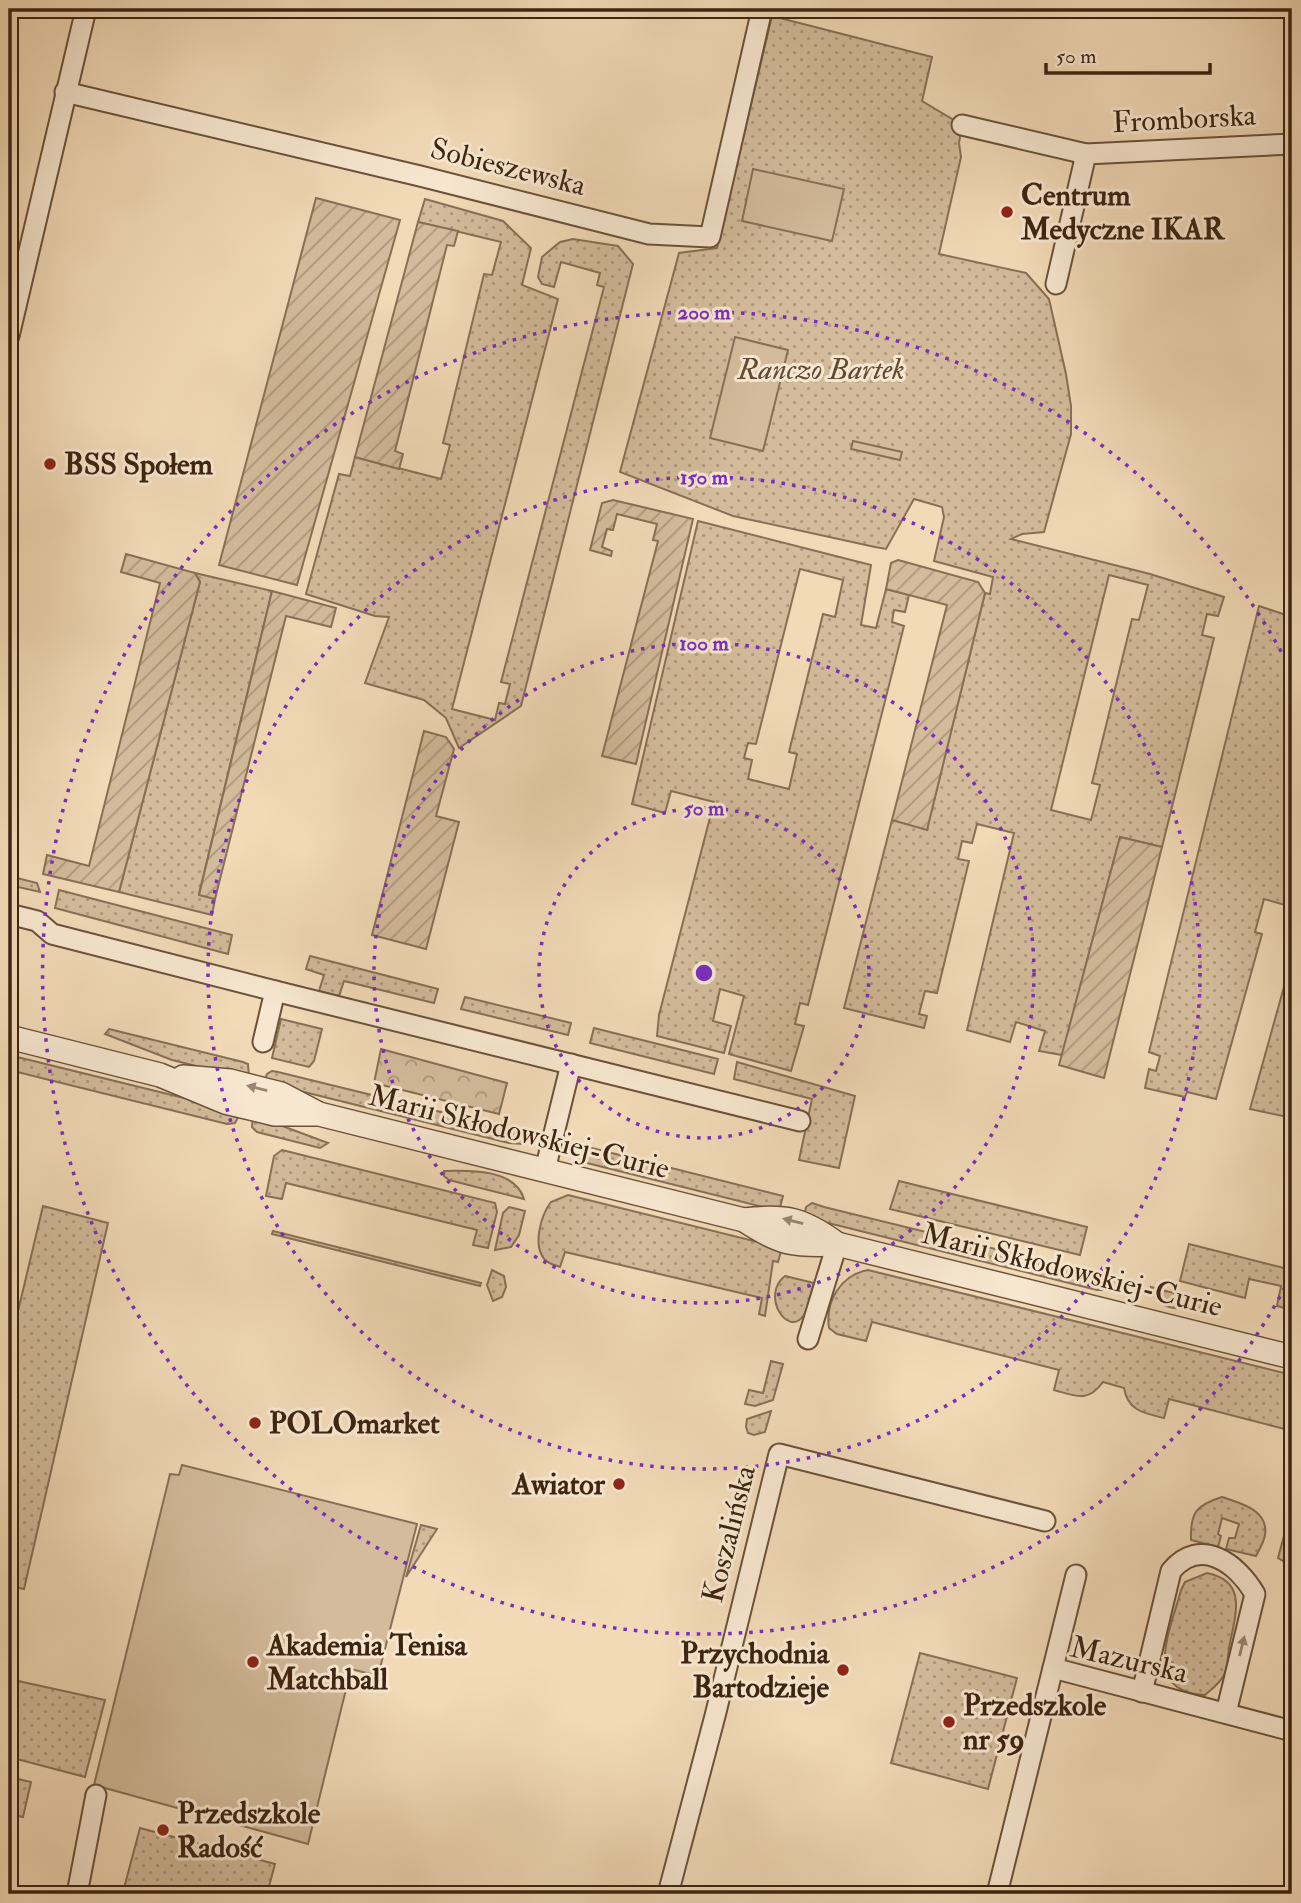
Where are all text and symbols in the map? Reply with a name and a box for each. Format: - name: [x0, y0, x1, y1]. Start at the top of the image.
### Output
- scale bar: [1046, 32, 1210, 76]
- text: 50 m: [1056, 43, 1097, 70]
- street label: Fromborska: [1111, 97, 1257, 141]
- street label: Sobieszewska: [427, 130, 590, 204]
- place label: Centrum Medyczne IKAR: [1020, 177, 1226, 248]
- marker: Centrum Medyczne IKAR: [999, 204, 1015, 220]
- text: 200 m: [678, 299, 731, 326]
- park label: Ranczo Bartek: [736, 351, 905, 388]
- place label: BSS Społem: [64, 446, 214, 483]
- marker: BSS Społem: [42, 456, 58, 472]
- text: 150 m: [680, 464, 729, 491]
- text: 100 m: [679, 630, 730, 657]
- text: 50 m: [684, 795, 725, 822]
- centre of rings: [692, 961, 716, 985]
- street label: Marii Skłodowskiej-Curie: [365, 1077, 673, 1187]
- one-way arrow: [246, 1082, 268, 1093]
- one-way arrow: [782, 1215, 804, 1226]
- street label: Marii Skłodowskiej-Curie: [918, 1215, 1226, 1325]
- place label: POLOmarket: [269, 1405, 440, 1442]
- marker: POLOmarket: [247, 1415, 263, 1431]
- street label: Koszalińska: [694, 1461, 764, 1606]
- place label: Awiator: [510, 1466, 606, 1503]
- marker: Awiator: [611, 1476, 627, 1492]
- place label: Akademia Tenisa Matchball: [265, 1627, 468, 1698]
- street label: Mazurska: [1067, 1629, 1192, 1692]
- place label: Przychodnia Bartodzieje: [680, 1635, 831, 1706]
- one-way arrow: [1237, 1635, 1248, 1657]
- marker: Akademia Tenisa Matchball: [245, 1654, 261, 1670]
- marker: Przychodnia Bartodzieje: [835, 1662, 851, 1678]
- place label: Przedszkole nr 59: [963, 1687, 1107, 1758]
- marker: Przedszkole nr 59: [941, 1714, 957, 1730]
- place label: Przedszkole Radość: [177, 1795, 321, 1866]
- marker: Przedszkole Radość: [155, 1822, 171, 1838]

